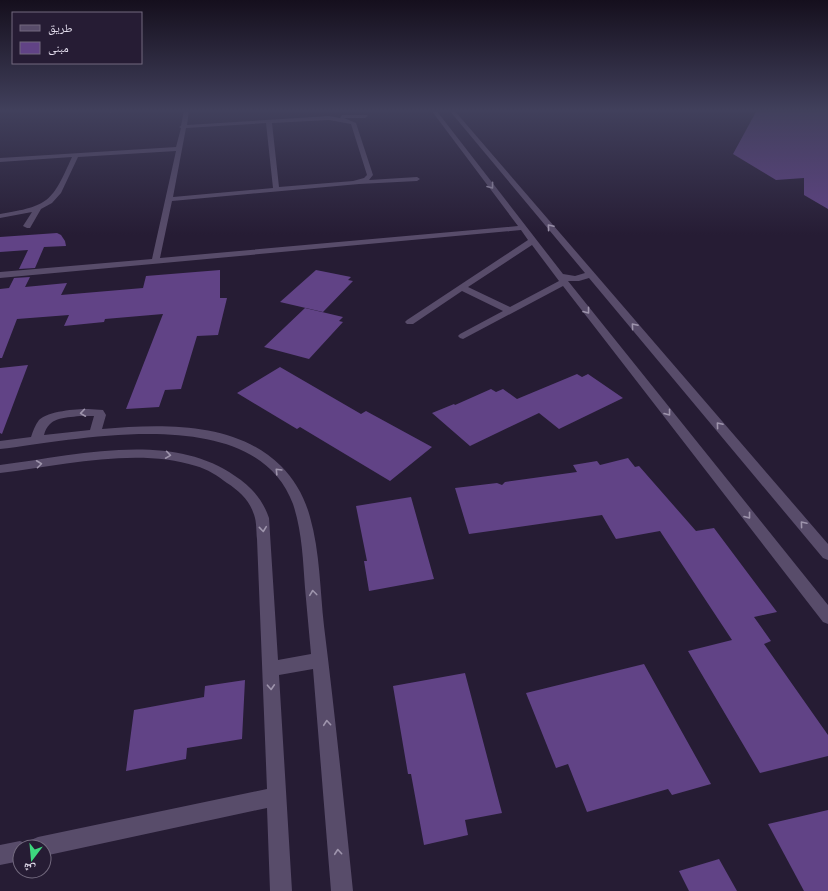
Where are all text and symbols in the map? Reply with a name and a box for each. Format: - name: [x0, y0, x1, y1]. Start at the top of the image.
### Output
- legend: [12, 12, 142, 64]
- text: طريق: [48, 21, 73, 35]
- text: مبنى: [48, 41, 69, 55]
- one-way arrow: [486, 182, 493, 189]
- one-way arrow: [548, 224, 555, 231]
- one-way arrow: [583, 307, 590, 314]
- one-way arrow: [632, 323, 639, 331]
- one-way arrow: [80, 408, 86, 417]
- one-way arrow: [663, 409, 670, 416]
- one-way arrow: [716, 422, 723, 430]
- one-way arrow: [165, 450, 171, 459]
- one-way arrow: [36, 460, 42, 469]
- one-way arrow: [275, 468, 283, 476]
- one-way arrow: [743, 511, 750, 518]
- one-way arrow: [800, 521, 807, 529]
- one-way arrow: [258, 526, 267, 532]
- one-way arrow: [309, 590, 318, 596]
- one-way arrow: [267, 684, 275, 690]
- one-way arrow: [322, 720, 331, 726]
- north arrow: [12, 839, 52, 879]
- one-way arrow: [334, 849, 343, 855]
- text: ش: [22, 859, 37, 876]

